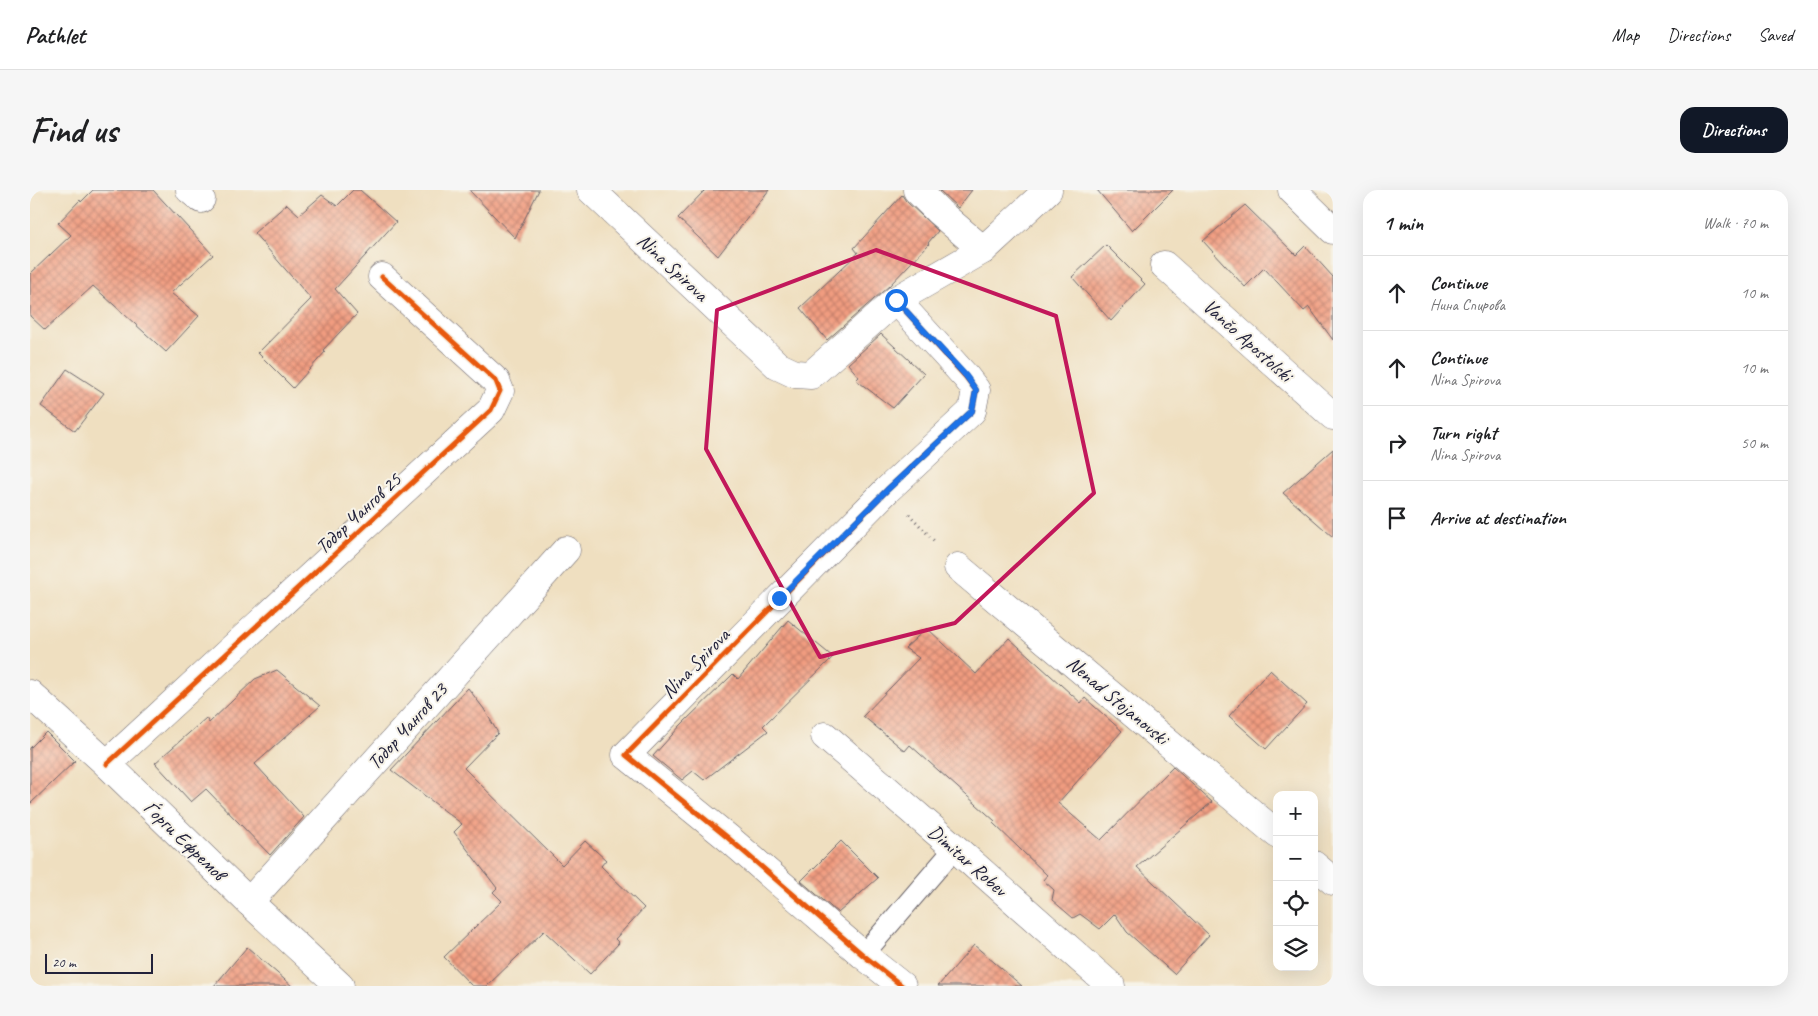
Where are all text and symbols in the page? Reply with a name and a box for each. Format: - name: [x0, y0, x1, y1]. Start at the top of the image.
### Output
- text: Pathlet: [25, 20, 85, 50]
- text: Map: [1612, 24, 1639, 46]
- text: Directions: [1667, 24, 1730, 46]
- text: Saved: [1758, 24, 1793, 46]
- button: Directions: [1680, 107, 1788, 153]
- text: Find us: [30, 108, 117, 153]
- text: 1 min: [1383, 210, 1423, 236]
- text: Walk · 70 m: [1703, 213, 1768, 233]
- street label: Nina Spirova: [632, 228, 715, 308]
- text: Continue: [1430, 271, 1487, 295]
- icon: ahead: [1383, 279, 1411, 307]
- text: 10 m: [1741, 283, 1768, 303]
- route start: [885, 289, 908, 312]
- street label: Vančo Apostolski: [1198, 294, 1299, 389]
- text: Нина Спирова: [1430, 295, 1505, 315]
- text: Continue: [1430, 346, 1487, 370]
- icon: ahead: [1383, 354, 1411, 382]
- text: 10 m: [1741, 358, 1768, 378]
- text: Nina Spirova: [1430, 370, 1500, 390]
- text: Turn right: [1430, 421, 1497, 445]
- icon: right: [1383, 429, 1411, 457]
- text: 50 m: [1741, 433, 1768, 453]
- text: Nina Spirova: [1430, 445, 1500, 465]
- street label: Тодор Чангов 25: [310, 467, 407, 559]
- icon: arrive: [1383, 504, 1411, 532]
- text: Arrive at destination: [1430, 506, 1566, 530]
- route end: [768, 587, 791, 610]
- street label: Nina Spirova: [656, 622, 736, 704]
- street label: Nenad Stojanovski: [1062, 651, 1175, 752]
- street label: Тодор Чангов 23: [362, 676, 454, 775]
- map controls: [1273, 791, 1318, 971]
- button: +: [1273, 791, 1318, 836]
- street label: Ѓорги Ефремов: [138, 795, 234, 888]
- street label: Dimitar Robev: [923, 819, 1013, 902]
- button: −: [1273, 836, 1318, 881]
- button: locate: [1273, 881, 1318, 926]
- button: layers: [1273, 926, 1318, 971]
- scale bar: [45, 951, 152, 974]
- text: 20 m: [52, 954, 76, 971]

